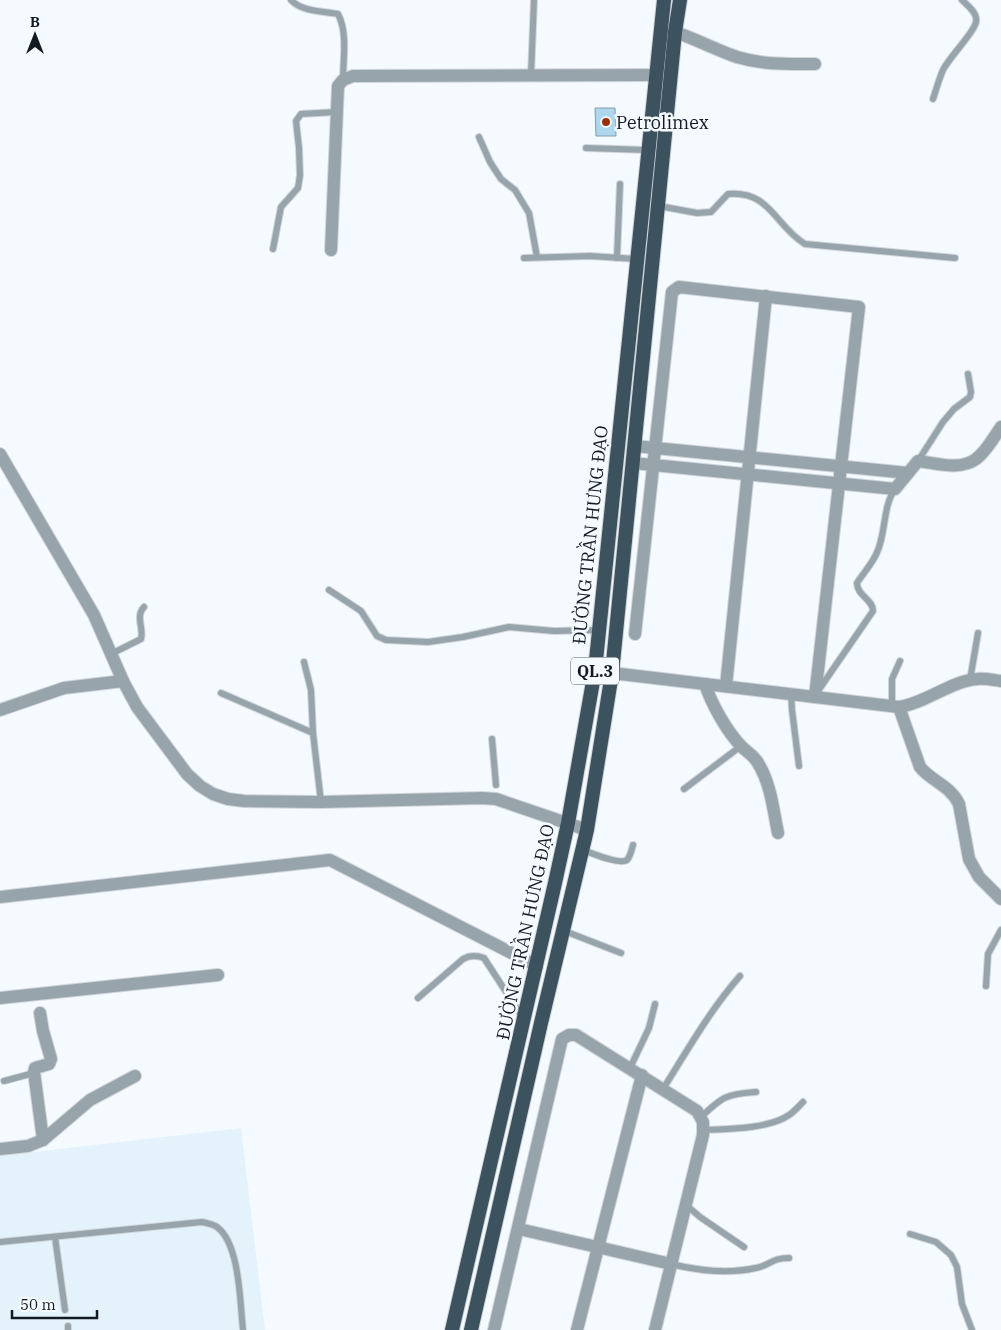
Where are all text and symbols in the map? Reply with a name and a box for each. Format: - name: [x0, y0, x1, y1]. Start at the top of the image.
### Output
- north arrow: [10, 10, 60, 60]
- text: B: [30, 13, 40, 31]
- place label: Petrolimex: [616, 111, 709, 134]
- marker: Petrolimex: [600, 116, 612, 128]
- street label: ĐƯỜNG TRẦN HƯNG ĐẠO: [564, 424, 613, 646]
- road number: QL.3: [571, 658, 619, 684]
- street label: ĐƯỜNG TRẦN HƯNG ĐẠO: [488, 821, 559, 1042]
- scale bar: [12, 1288, 98, 1320]
- text: 50 m: [20, 1295, 56, 1314]

